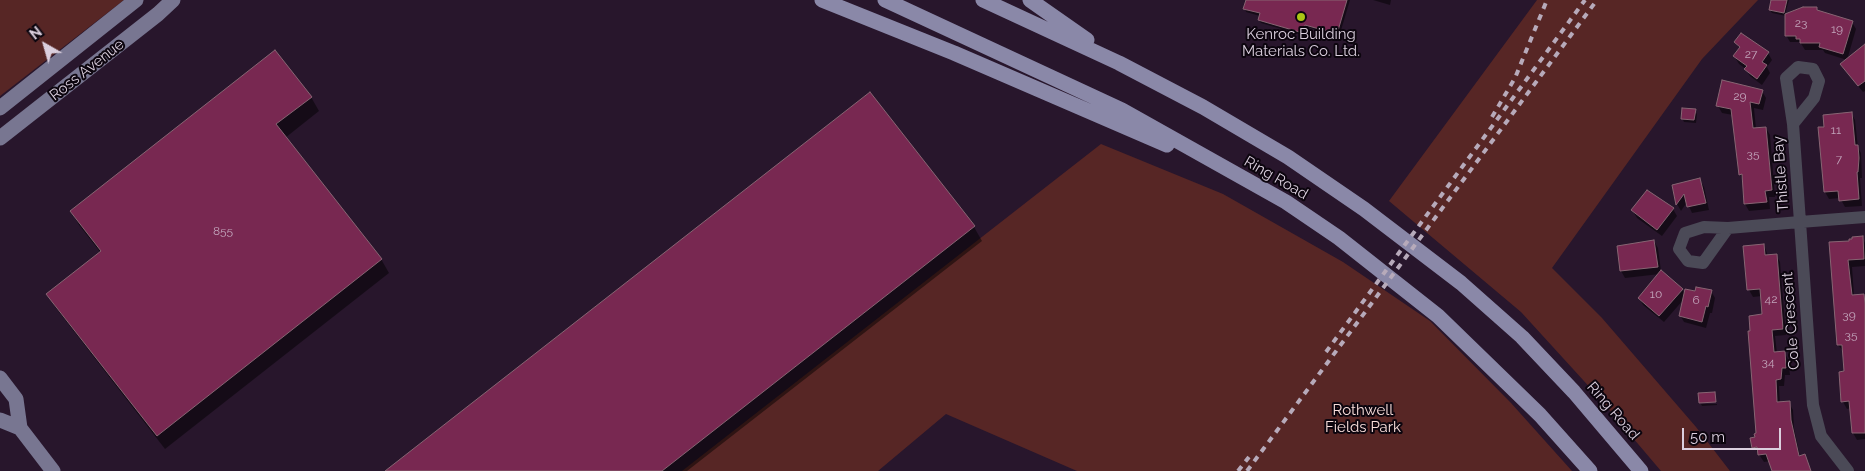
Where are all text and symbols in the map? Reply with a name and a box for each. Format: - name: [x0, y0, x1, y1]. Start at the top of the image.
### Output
- marker: Kenroc Building Materials Co. Ltd.: [1295, 11, 1307, 23]
- house number: 23: [1795, 16, 1807, 30]
- north arrow: [20, 20, 70, 70]
- house number: 19: [1831, 22, 1843, 36]
- text: N: [27, 24, 45, 43]
- place label: Kenroc Building Materials Co. Ltd.: [1242, 25, 1360, 60]
- street label: Ross Avenue: [46, 35, 128, 105]
- house number: 27: [1745, 47, 1757, 61]
- house number: 29: [1733, 89, 1747, 103]
- house number: 11: [1831, 123, 1841, 137]
- street label: Thistle Bay: [1769, 135, 1793, 213]
- house number: 35: [1747, 147, 1759, 161]
- house number: 7: [1836, 152, 1842, 166]
- street label: Ring Road: [1241, 153, 1311, 203]
- house number: 855: [213, 224, 233, 238]
- street label: Cole Crescent: [1779, 272, 1803, 370]
- house number: 10: [1650, 287, 1662, 301]
- house number: 42: [1765, 292, 1777, 306]
- house number: 6: [1692, 293, 1700, 307]
- house number: 39: [1842, 308, 1856, 322]
- house number: 35: [1845, 328, 1857, 342]
- house number: 34: [1762, 355, 1774, 369]
- street label: Ring Road: [1583, 378, 1643, 444]
- park label: Rothwell Fields Park: [1325, 401, 1401, 436]
- scale bar: [1685, 418, 1784, 450]
- text: 50 m: [1690, 428, 1725, 446]

